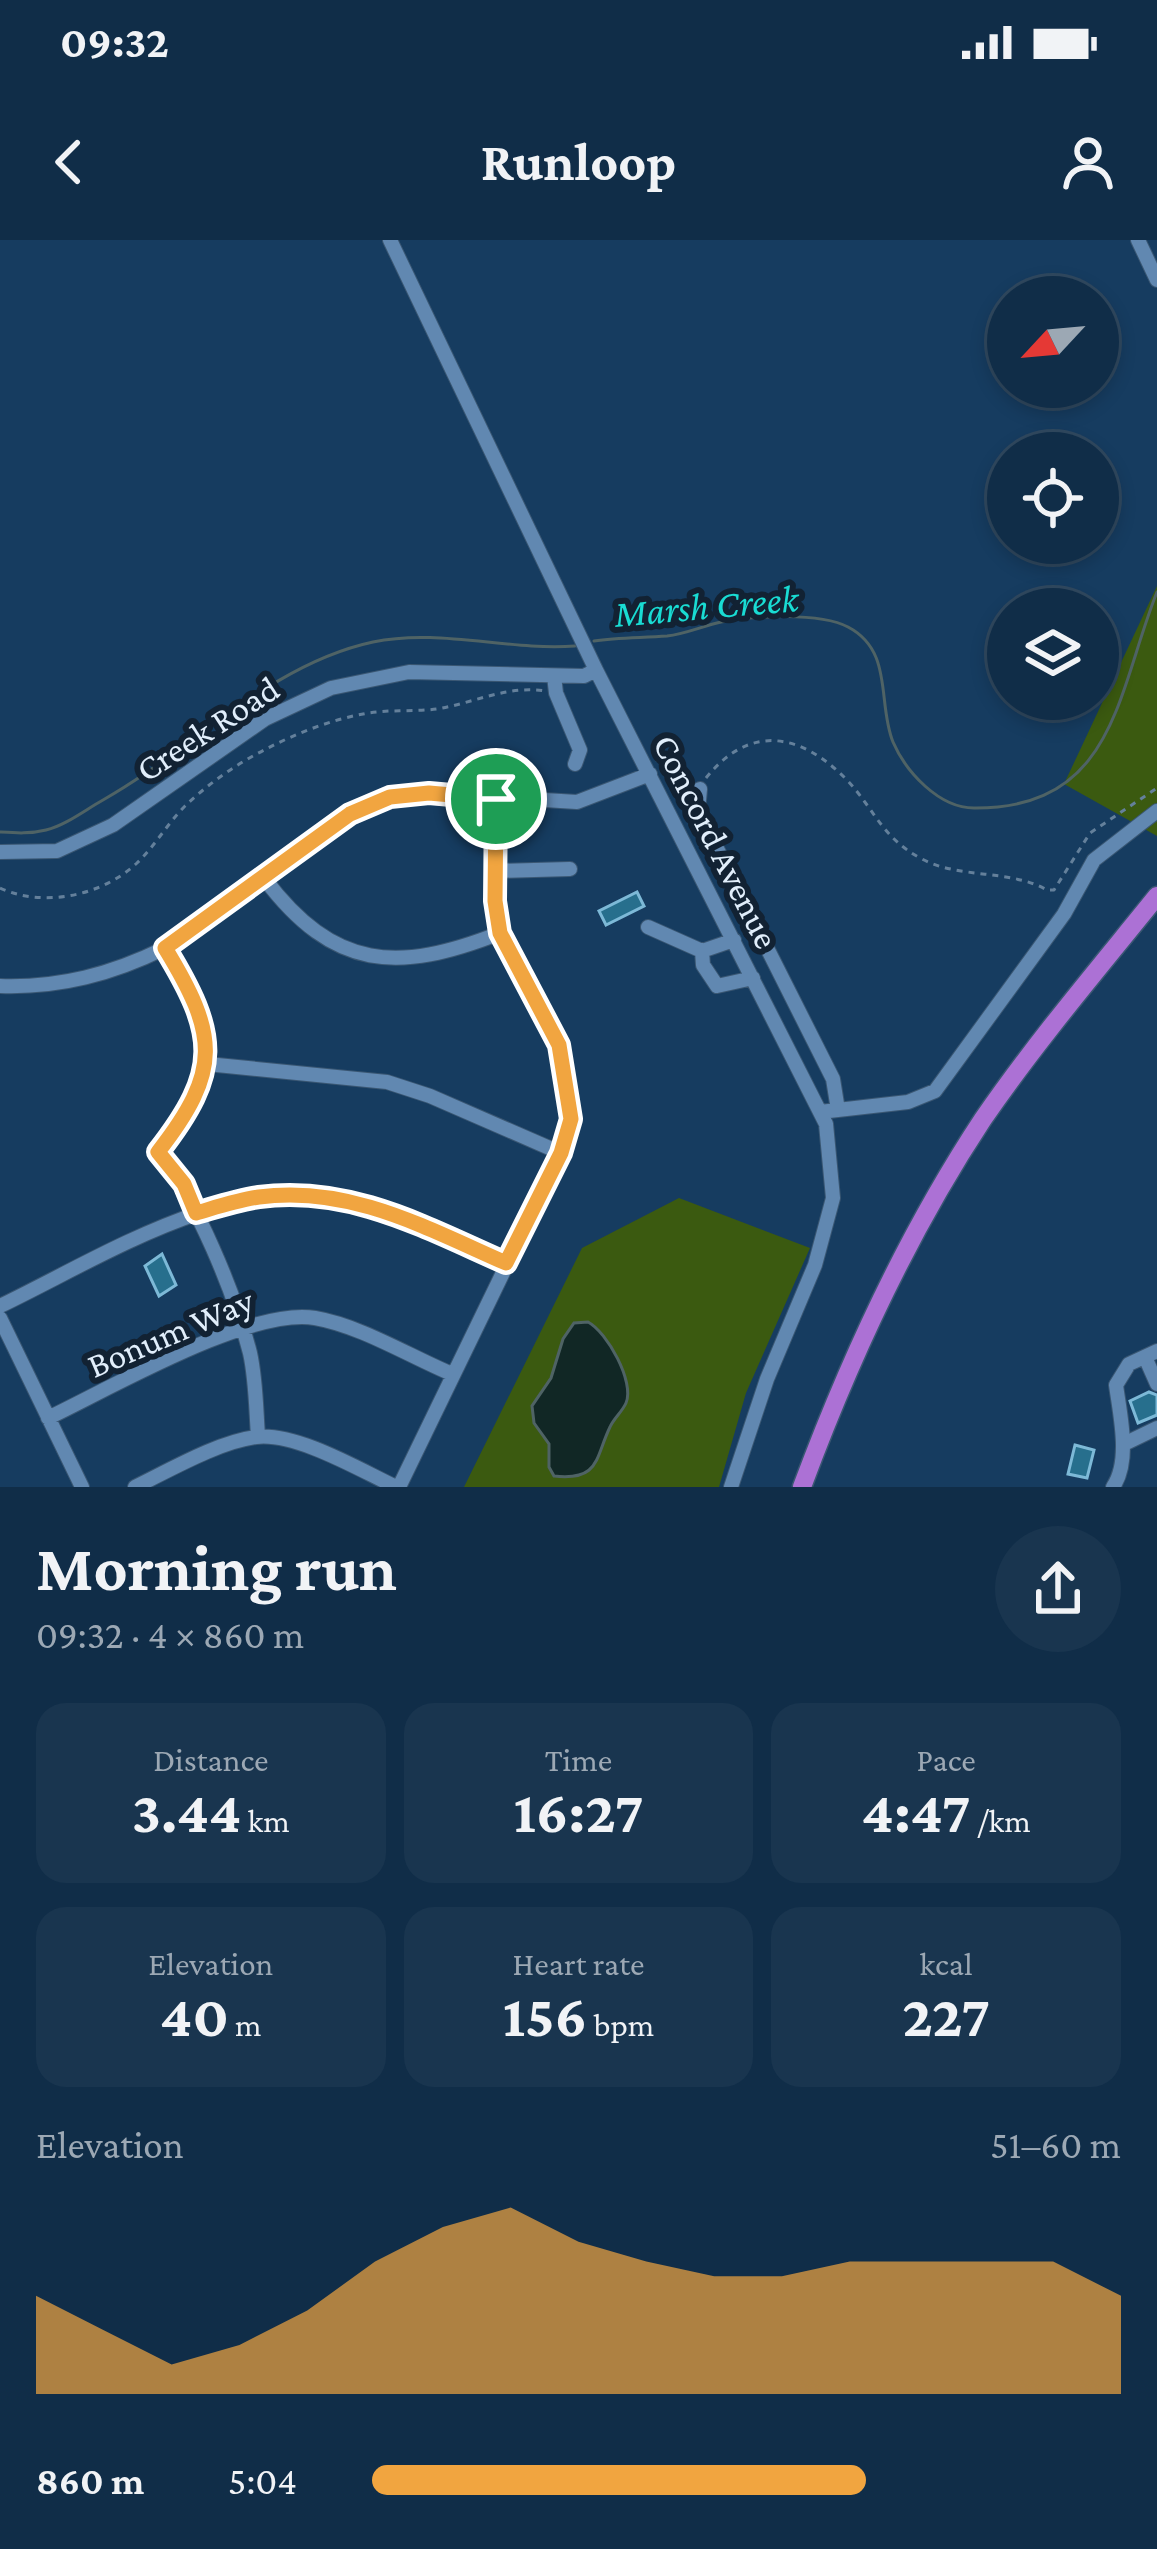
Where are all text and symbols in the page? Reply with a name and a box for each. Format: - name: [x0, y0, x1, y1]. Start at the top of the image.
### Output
- text: 09:32: [60, 17, 169, 67]
- icon: back: [36, 129, 102, 195]
- icon: person: [1055, 129, 1121, 195]
- text: Runloop: [481, 132, 676, 192]
- north arrow: [987, 276, 1119, 408]
- map controls: [987, 276, 1119, 720]
- button: locate: [987, 432, 1119, 564]
- water label: Marsh Creek: [611, 576, 802, 635]
- button: layers: [987, 588, 1119, 720]
- street label: Creek Road: [129, 668, 286, 790]
- street label: Concord Avenue: [645, 728, 787, 955]
- pin: [445, 748, 547, 850]
- icon: arrive: [463, 766, 529, 832]
- street label: Bonum Way: [81, 1280, 260, 1386]
- button: share: [995, 1526, 1121, 1652]
- text: Morning run: [36, 1531, 397, 1604]
- text: 09:32 · 4 × 860 m: [36, 1613, 304, 1656]
- text: Distance: [153, 1741, 269, 1778]
- text: Time: [545, 1741, 612, 1778]
- text: Pace: [916, 1741, 976, 1778]
- text: 3.44: [132, 1778, 241, 1845]
- text: 16:27: [513, 1778, 644, 1845]
- text: 4:47: [862, 1778, 971, 1845]
- text: km: [241, 1802, 290, 1839]
- text: /km: [971, 1802, 1031, 1839]
- text: Elevation: [148, 1945, 273, 1982]
- text: Heart rate: [513, 1945, 644, 1982]
- text: kcal: [920, 1945, 973, 1982]
- text: 40: [160, 1982, 229, 2049]
- text: 156: [503, 1982, 587, 2049]
- text: 227: [902, 1982, 990, 2049]
- text: m: [229, 2006, 262, 2043]
- text: bpm: [587, 2006, 654, 2043]
- text: Elevation: [36, 2123, 184, 2166]
- text: 51–60 m: [990, 2123, 1121, 2166]
- text: 860 m: [36, 2459, 144, 2502]
- text: 5:04: [228, 2459, 297, 2502]

